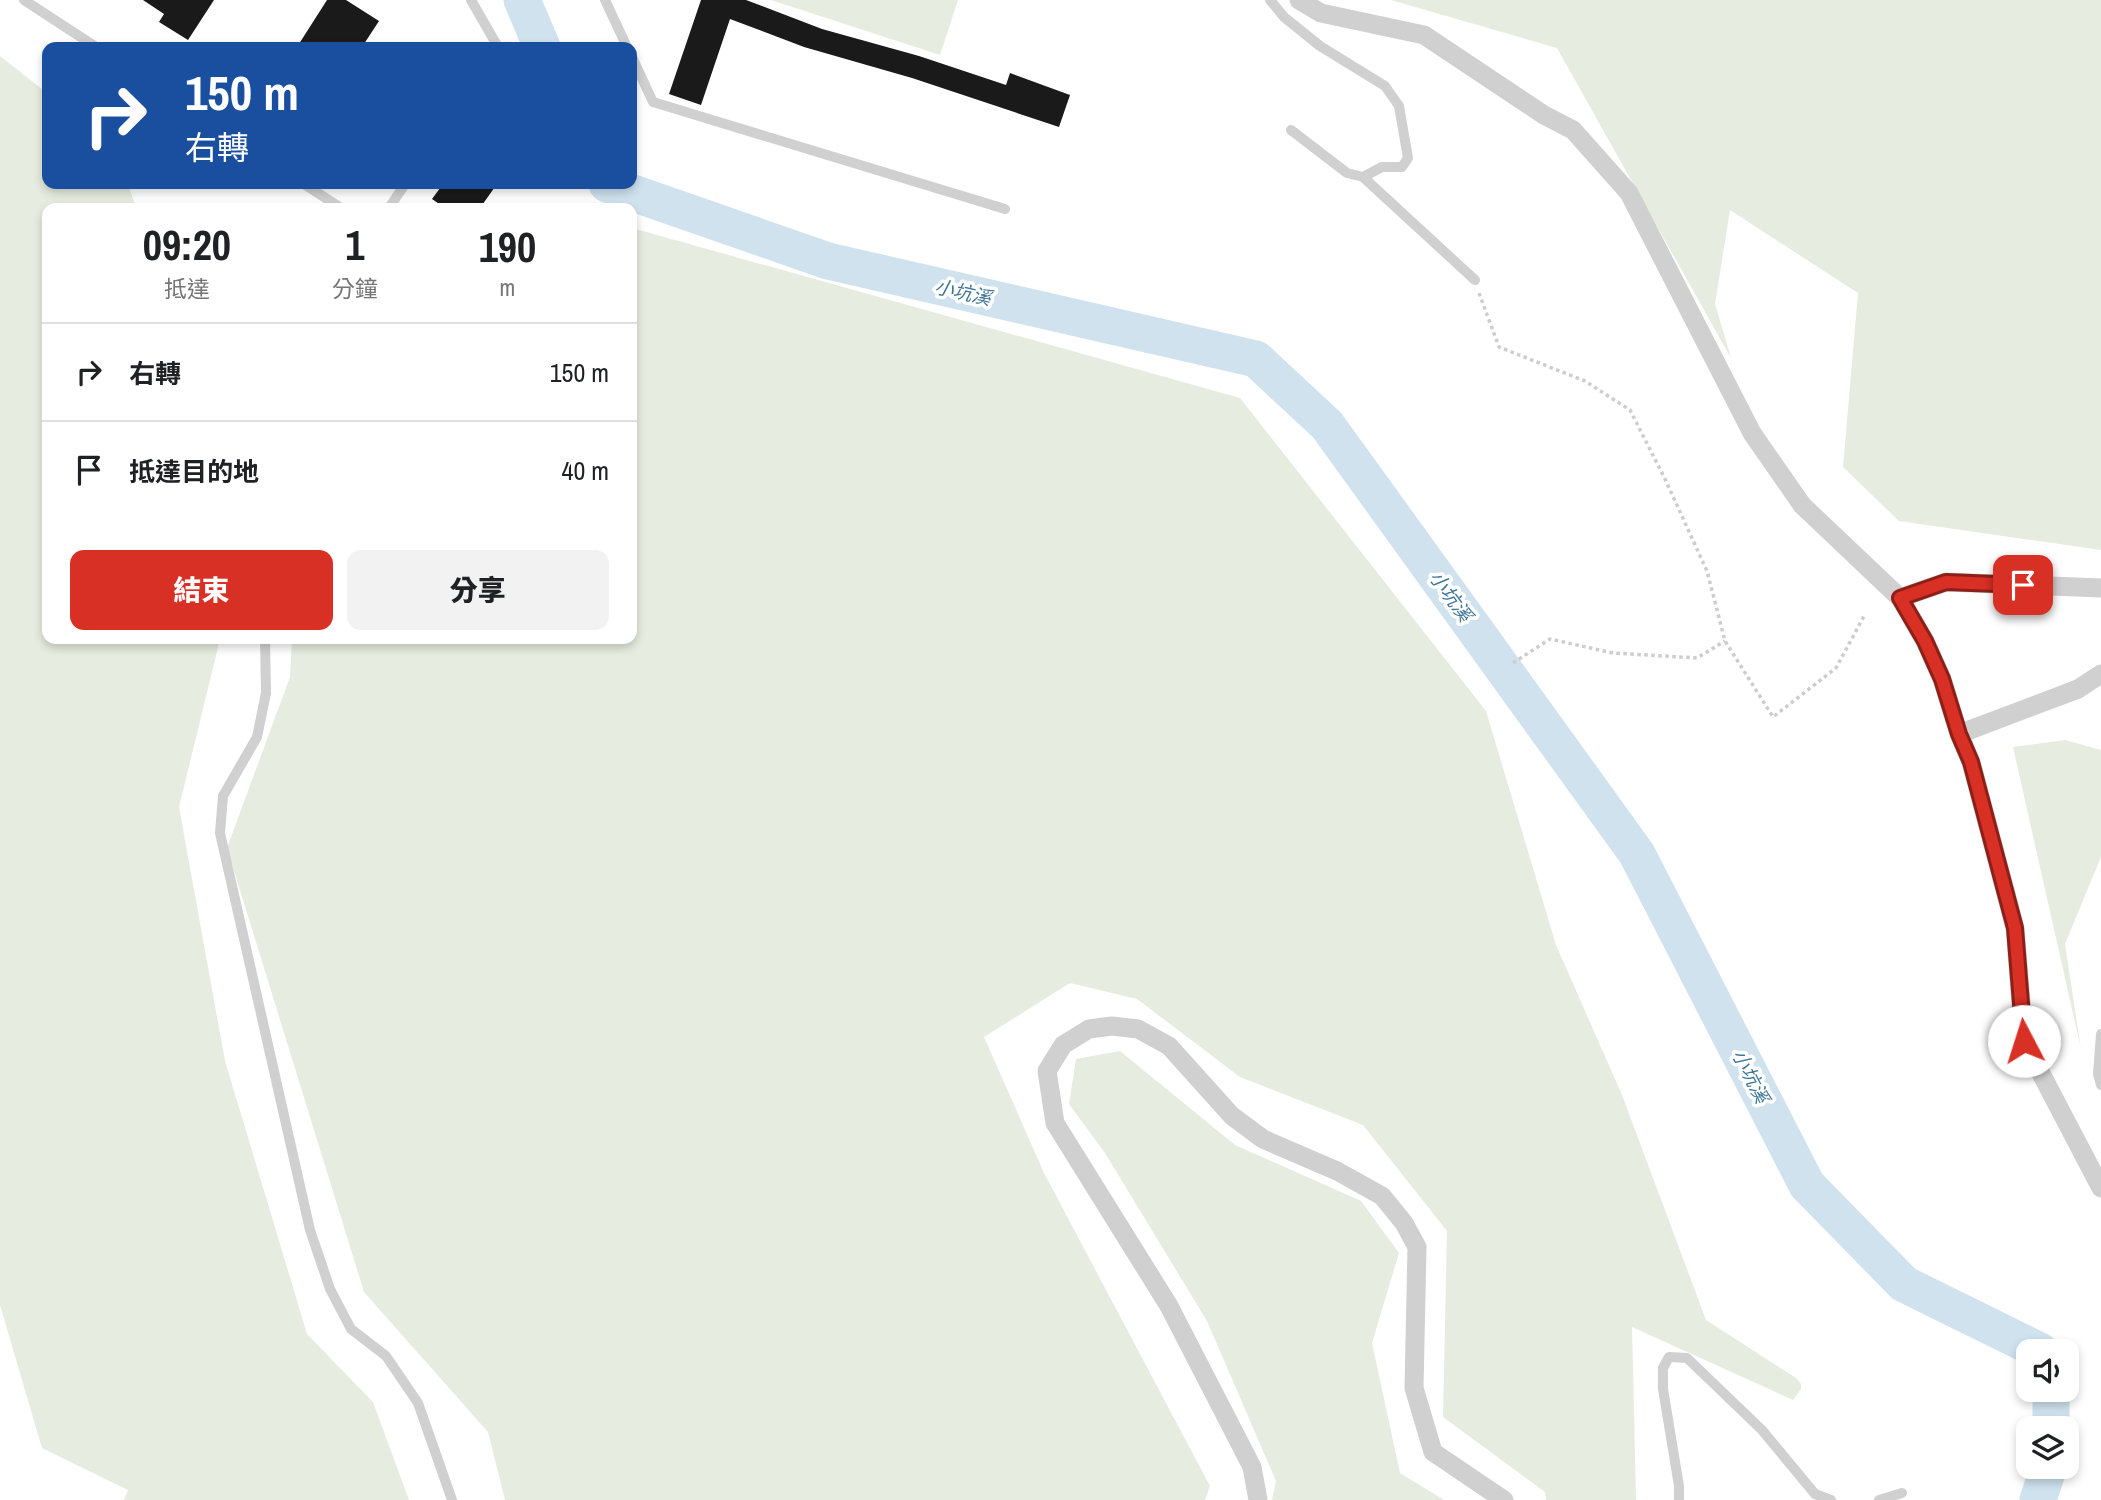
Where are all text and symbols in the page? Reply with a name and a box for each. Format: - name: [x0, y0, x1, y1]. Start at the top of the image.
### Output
- text: 150 m: [185, 59, 299, 125]
- icon: right: [70, 70, 161, 161]
- text: 右轉: [185, 126, 249, 169]
- text: 09:20: [143, 217, 231, 273]
- text: 1: [345, 217, 364, 273]
- text: 190: [479, 219, 536, 275]
- text: m: [500, 272, 515, 303]
- text: 抵達: [164, 273, 210, 304]
- text: 分鐘: [332, 273, 378, 304]
- water label: 小坑溪: [932, 273, 997, 312]
- icon: right: [70, 353, 108, 391]
- text: 150 m: [550, 355, 609, 390]
- text: 右轉: [129, 356, 181, 391]
- icon: arrive: [70, 451, 108, 489]
- text: 40 m: [562, 453, 609, 488]
- text: 抵達目的地: [129, 454, 259, 489]
- button: 結束: [70, 550, 333, 630]
- button: 分享: [347, 550, 609, 630]
- pin: [1993, 555, 2053, 615]
- water label: 小坑溪: [1424, 565, 1480, 629]
- icon: arrive: [2004, 566, 2042, 604]
- position arrow: [1987, 1004, 2061, 1078]
- water label: 小坑溪: [1726, 1045, 1777, 1110]
- map controls: [2016, 1339, 2079, 1479]
- button: sound: [2016, 1339, 2079, 1402]
- button: layers: [2016, 1416, 2079, 1479]

